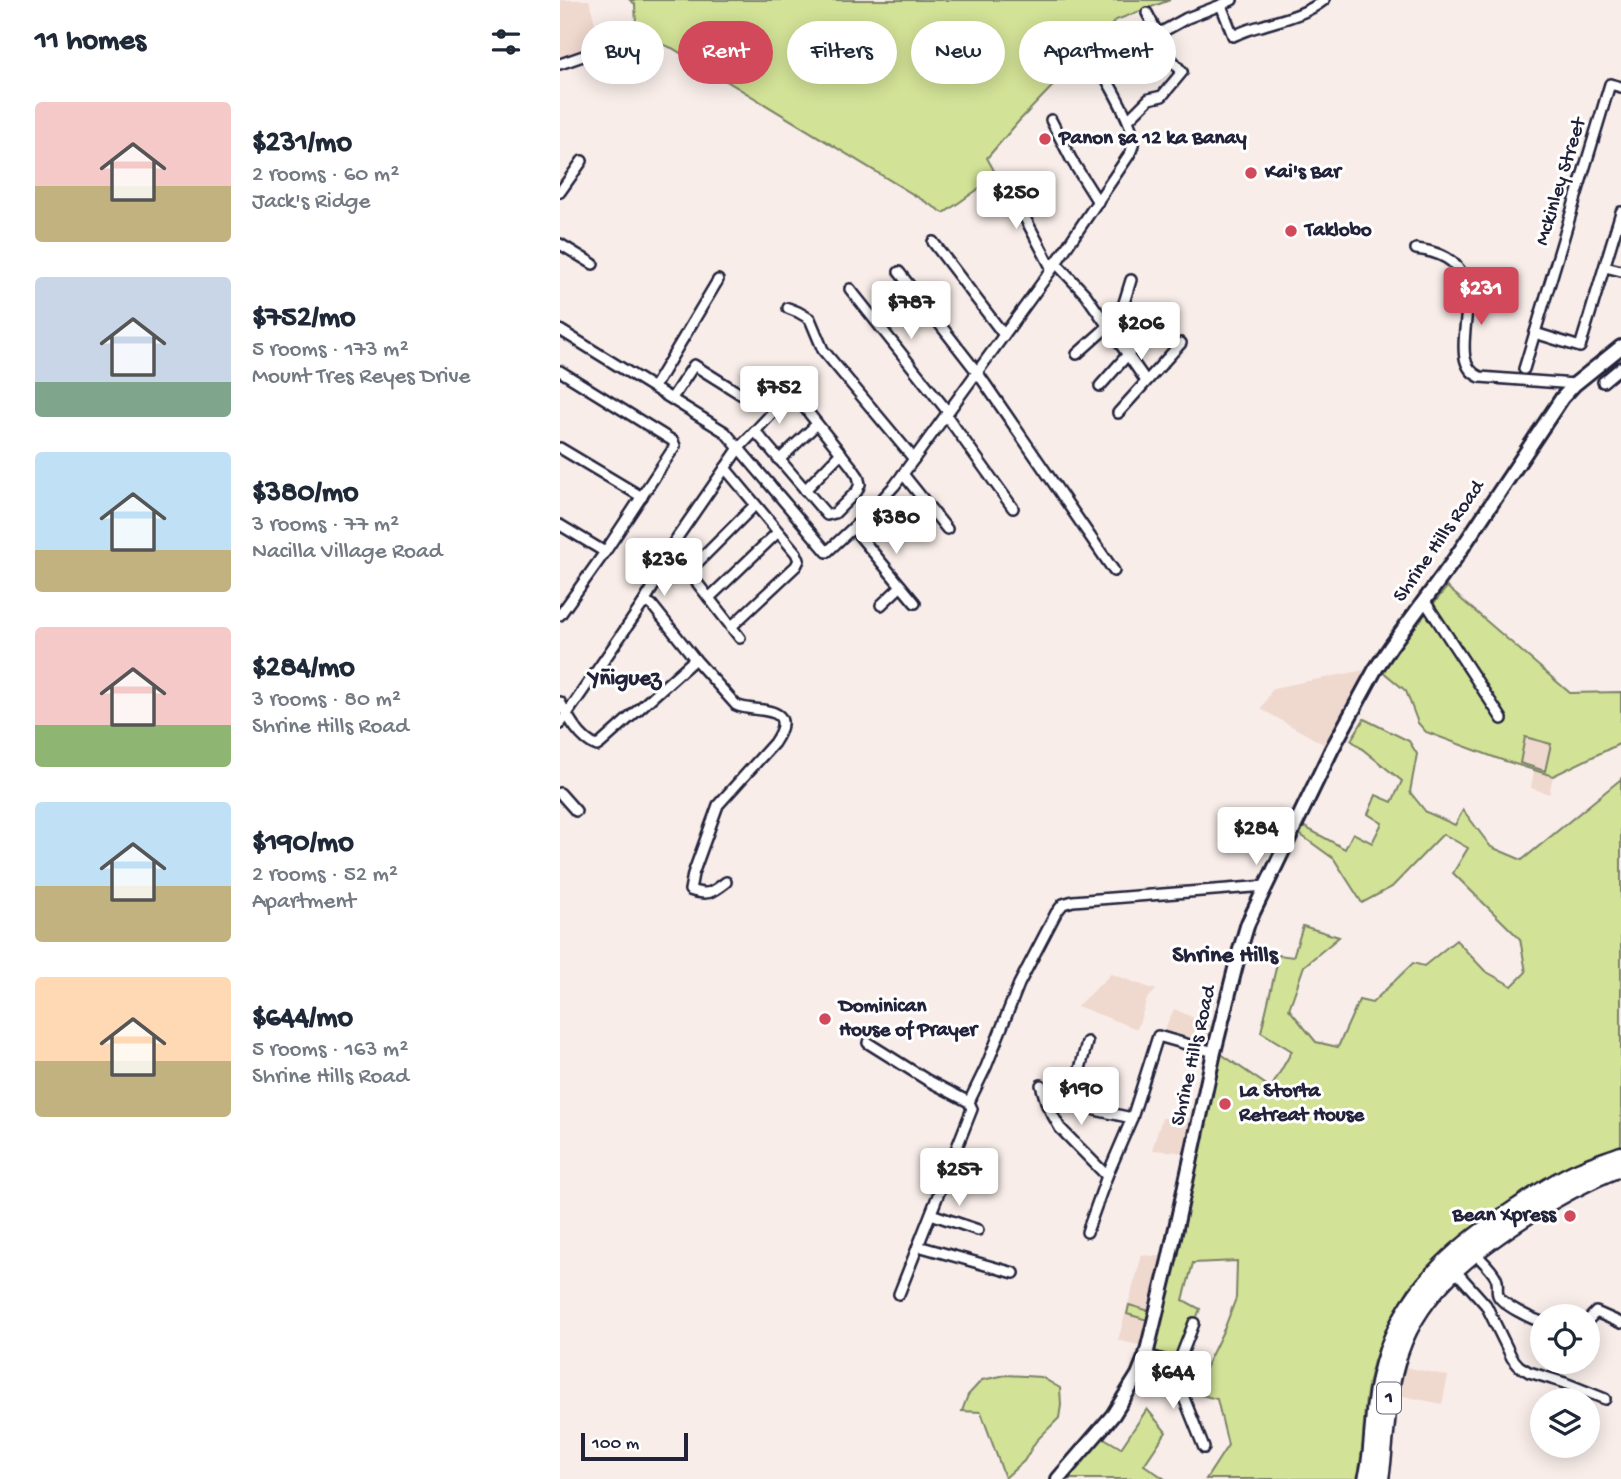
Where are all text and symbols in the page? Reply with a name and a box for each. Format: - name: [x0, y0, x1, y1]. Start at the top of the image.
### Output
- chip: Buy: [581, 21, 664, 84]
- chip: Rent: [678, 21, 773, 84]
- chip: Filters: [787, 21, 897, 84]
- chip: New: [911, 21, 1005, 84]
- chip: Apartment: [1019, 21, 1176, 84]
- icon: filters: [487, 23, 525, 61]
- text: 11 homes: [35, 25, 146, 60]
- street label: Mckinley Street: [1531, 113, 1594, 249]
- text: $231/mo: [252, 127, 352, 162]
- place label: Panon sa 12 ka Banay: [1058, 127, 1247, 152]
- icon: home: [91, 130, 175, 214]
- marker: Panon sa 12 ka Banay: [1037, 131, 1053, 147]
- place label: Kai's Bar: [1264, 161, 1343, 186]
- text: 2 rooms · 60 m²: [252, 162, 399, 189]
- marker: Kai's Bar: [1243, 165, 1259, 181]
- pin: $250: [975, 172, 1057, 231]
- text: $250: [993, 180, 1039, 207]
- text: Jack's Ridge: [252, 189, 370, 216]
- place label: Taklobo: [1303, 219, 1372, 244]
- marker: Taklobo: [1283, 223, 1299, 239]
- pin: $231: [1440, 268, 1522, 327]
- text: $231: [1460, 276, 1502, 303]
- pin: $787: [870, 282, 952, 341]
- text: $787: [888, 290, 934, 317]
- text: $752/mo: [252, 302, 356, 337]
- pin: $206: [1100, 302, 1182, 362]
- icon: home: [91, 305, 175, 389]
- text: $206: [1118, 311, 1164, 338]
- text: 5 rooms · 173 m²: [252, 337, 409, 364]
- text: Mount Tres Reyes Drive: [252, 364, 470, 391]
- pin: $752: [738, 366, 820, 426]
- text: $752: [756, 375, 802, 402]
- street label: Shrine Hills Road: [1389, 475, 1492, 608]
- text: $380/mo: [252, 477, 359, 512]
- icon: home: [91, 480, 175, 564]
- pin: $380: [855, 496, 937, 556]
- text: $380: [872, 505, 920, 532]
- text: 3 rooms · 77 m²: [252, 512, 399, 539]
- pin: $236: [623, 538, 705, 598]
- text: Nacilla Village Road: [252, 539, 442, 566]
- text: $236: [641, 547, 687, 574]
- text: $284/mo: [252, 652, 355, 687]
- icon: home: [91, 655, 175, 739]
- district label: Yñiguez: [586, 666, 663, 693]
- text: 3 rooms · 80 m²: [252, 687, 401, 714]
- text: Shrine Hills Road: [252, 714, 409, 741]
- pin: $284: [1215, 808, 1297, 867]
- text: $284: [1233, 816, 1279, 843]
- text: $190/mo: [252, 827, 354, 862]
- icon: home: [91, 830, 175, 914]
- text: 2 rooms · 52 m²: [252, 862, 398, 889]
- text: Apartment: [252, 889, 356, 916]
- district label: Shrine Hills: [1172, 942, 1279, 971]
- street label: Shrine Hills Road: [1167, 982, 1224, 1129]
- place label: Dominican House of Prayer: [837, 995, 979, 1044]
- text: $644/mo: [252, 1002, 353, 1037]
- icon: home: [91, 1005, 175, 1089]
- marker: Dominican House of Prayer: [817, 1011, 833, 1027]
- text: 5 rooms · 163 m²: [252, 1037, 408, 1064]
- text: Shrine Hills Road: [252, 1064, 409, 1091]
- pin: $190: [1040, 1068, 1122, 1127]
- text: $190: [1059, 1076, 1103, 1103]
- place label: La Storta Retreat House: [1238, 1080, 1365, 1129]
- marker: La Storta Retreat House: [1217, 1096, 1233, 1112]
- pin: $257: [918, 1148, 1000, 1208]
- text: $257: [936, 1157, 982, 1184]
- place label: Bean Xpress: [1452, 1204, 1557, 1229]
- marker: Bean Xpress: [1562, 1208, 1578, 1224]
- map controls: [1530, 1304, 1600, 1458]
- button: locate: [1530, 1304, 1600, 1374]
- pin: $644: [1132, 1352, 1214, 1411]
- text: $644: [1151, 1360, 1195, 1387]
- road number: 1: [1377, 1382, 1401, 1414]
- button: layers: [1530, 1388, 1600, 1458]
- scale bar: [581, 1430, 688, 1462]
- text: 100 m: [592, 1433, 639, 1456]

